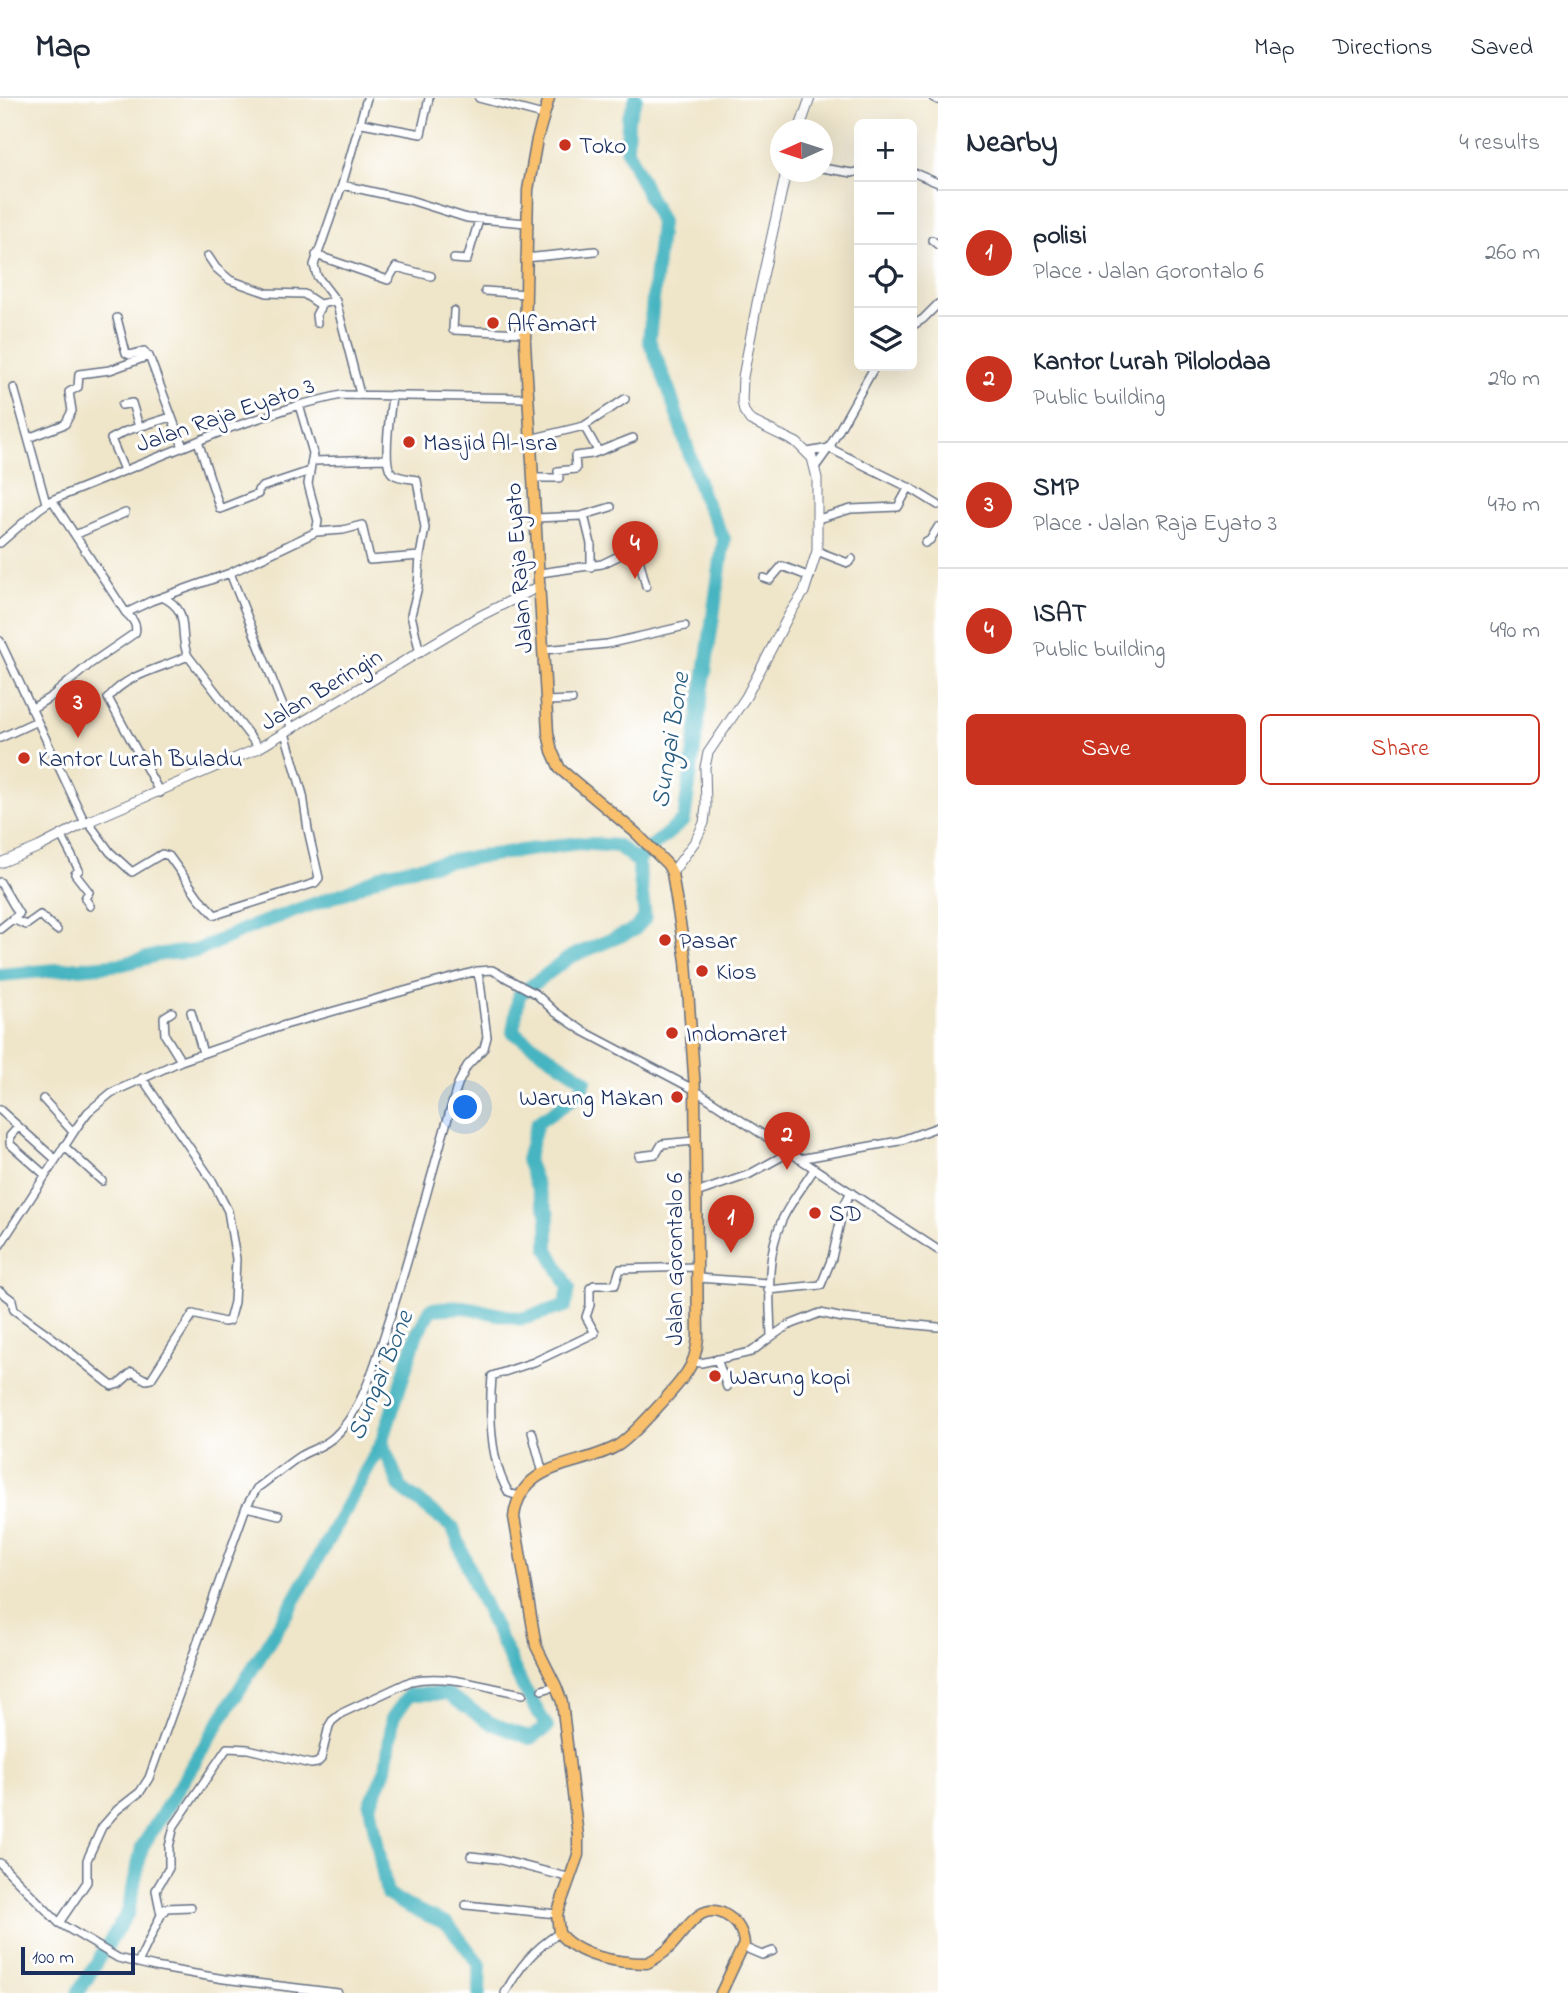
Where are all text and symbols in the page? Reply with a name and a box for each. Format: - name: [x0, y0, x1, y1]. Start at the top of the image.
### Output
- text: Map: [35, 24, 91, 72]
- text: Map: [1254, 31, 1295, 66]
- text: Directions: [1333, 31, 1432, 66]
- text: Saved: [1470, 31, 1533, 66]
- north arrow: [770, 119, 833, 182]
- map controls: [854, 119, 917, 371]
- button: +: [854, 119, 917, 182]
- text: Nearby: [966, 122, 1058, 166]
- text: 4 results: [1459, 127, 1540, 160]
- place label: Toko: [579, 130, 627, 165]
- marker: Toko: [557, 137, 573, 153]
- button: −: [854, 182, 917, 245]
- text: polisi: [1033, 218, 1087, 256]
- text: 1: [985, 237, 993, 270]
- text: 260 m: [1485, 237, 1540, 270]
- button: locate: [854, 245, 917, 308]
- text: Place · Jalan Gorontalo 6: [1033, 256, 1264, 289]
- place label: Alfamart: [507, 308, 597, 343]
- button: layers: [854, 308, 917, 371]
- marker: Alfamart: [485, 315, 501, 331]
- text: Kantor Lurah Pilolodaa: [1033, 344, 1271, 382]
- text: 2: [983, 363, 995, 396]
- text: 290 m: [1488, 363, 1540, 396]
- street label: Jalan Raja Eyato 3: [132, 369, 320, 464]
- text: Public building: [1033, 382, 1165, 415]
- place label: Masjid Al-Isra: [423, 427, 557, 462]
- marker: Masjid Al-Isra: [401, 434, 417, 450]
- text: SMP: [1033, 470, 1079, 508]
- street label: Jalan Raja Eyato: [497, 481, 545, 654]
- text: 3: [984, 489, 994, 522]
- text: 470 m: [1488, 489, 1540, 522]
- text: Place · Jalan Raja Eyato 3: [1033, 508, 1277, 541]
- pin: 4: [612, 521, 658, 579]
- text: ISAT: [1033, 596, 1087, 634]
- text: 4: [984, 615, 994, 648]
- text: 490 m: [1490, 615, 1540, 648]
- text: Public building: [1033, 634, 1165, 667]
- street label: Jalan Beringin: [255, 641, 390, 741]
- water label: Sungai Bone: [643, 669, 702, 811]
- pin: 3: [55, 680, 101, 738]
- button: Save: [966, 714, 1246, 785]
- button: Share: [1260, 714, 1540, 785]
- place label: Kantor Lurah Buladu: [38, 743, 243, 778]
- marker: Kantor Lurah Buladu: [16, 750, 32, 766]
- place label: Pasar: [679, 925, 738, 960]
- marker: Pasar: [657, 932, 673, 948]
- place label: Kios: [716, 956, 757, 991]
- marker: Kios: [694, 963, 710, 979]
- place label: Indomaret: [686, 1018, 787, 1053]
- marker: Indomaret: [664, 1025, 680, 1041]
- place label: Warung Makan: [519, 1082, 663, 1117]
- marker: Warung Makan: [669, 1089, 685, 1105]
- your location: [448, 1090, 482, 1124]
- pin: 2: [764, 1112, 810, 1170]
- street label: Jalan Gorontalo 6: [659, 1172, 694, 1345]
- pin: 1: [708, 1195, 754, 1253]
- place label: SD: [829, 1198, 862, 1233]
- marker: SD: [807, 1205, 823, 1221]
- water label: Sungai Bone: [339, 1304, 426, 1447]
- place label: Warung kopi: [729, 1361, 851, 1396]
- marker: Warung kopi: [707, 1368, 723, 1384]
- scale bar: [21, 1944, 135, 1976]
- text: 100 m: [32, 1945, 74, 1972]

